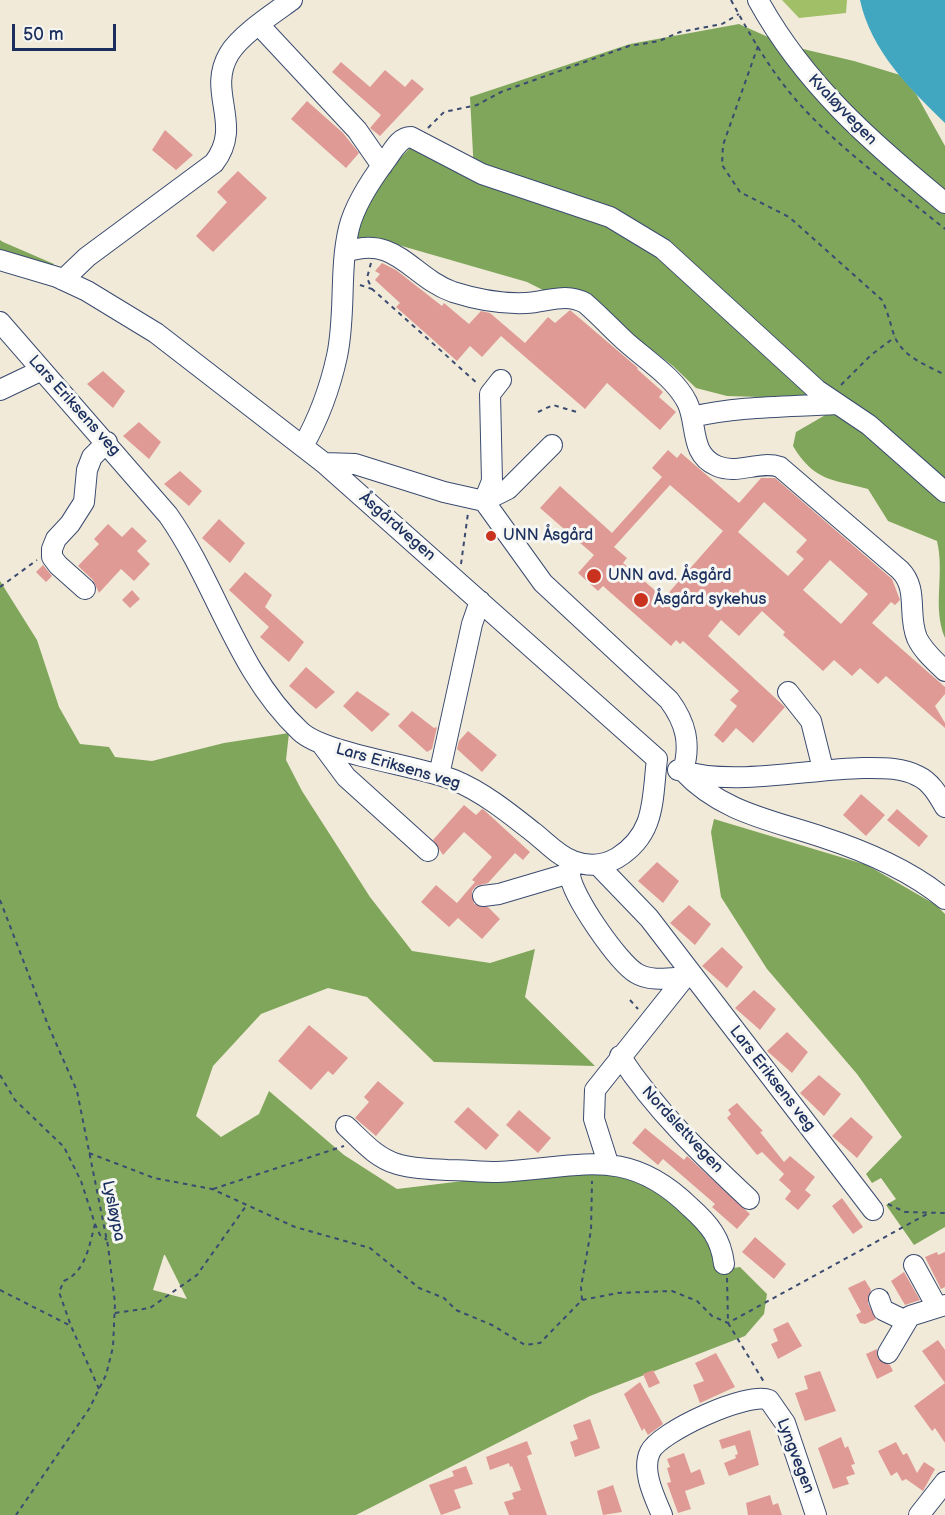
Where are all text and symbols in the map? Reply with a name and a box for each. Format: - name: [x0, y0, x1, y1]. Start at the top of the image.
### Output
- scale bar: [15, 12, 118, 50]
- text: 50 m: [23, 24, 64, 45]
- street label: Kvaløyvegen: [803, 70, 881, 150]
- street label: Lars Eriksens veg: [24, 352, 124, 460]
- street label: Åsgårdvegen: [355, 489, 439, 565]
- place label: UNN Åsgård: [503, 526, 593, 546]
- marker: UNN Åsgård: [484, 529, 498, 543]
- place label: UNN avd. Åsgård: [608, 566, 731, 586]
- marker: UNN avd. Åsgård: [585, 567, 603, 585]
- place label: Åsgård sykehus: [654, 590, 766, 610]
- marker: Åsgård sykehus: [632, 591, 650, 609]
- street label: Lars Eriksens veg: [334, 740, 462, 794]
- street label: Lars Eriksens veg: [725, 1022, 819, 1136]
- street label: Nordslettvegen: [637, 1083, 727, 1177]
- street label: Lysløypa: [97, 1179, 129, 1243]
- street label: Lyngvegen: [772, 1416, 818, 1496]

